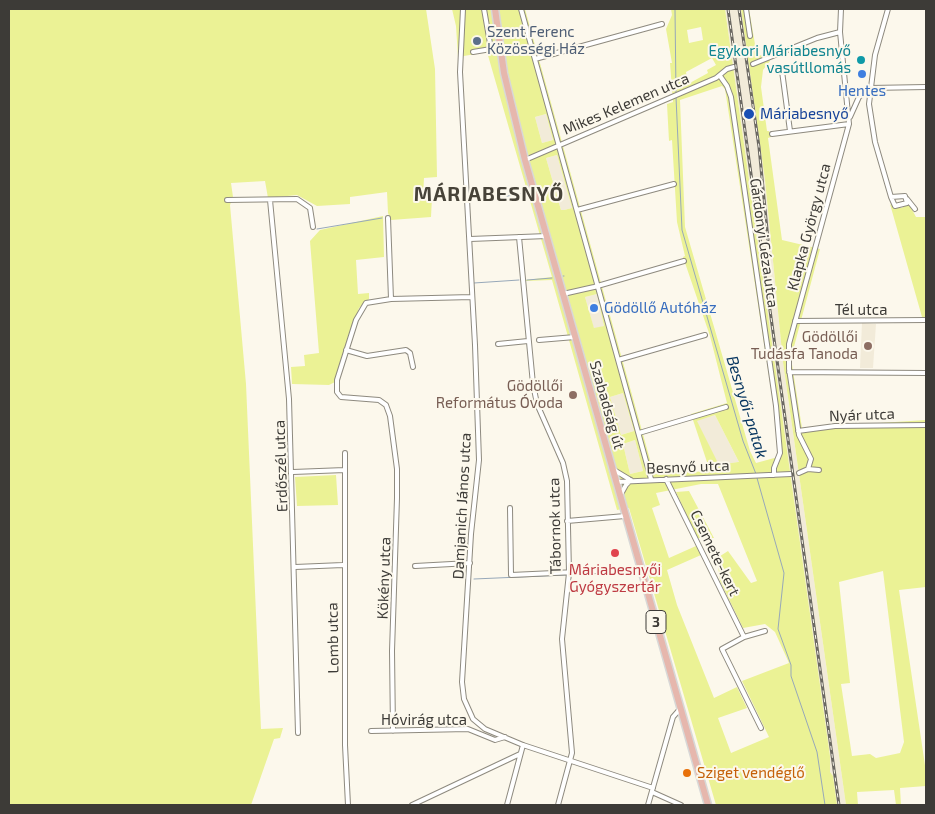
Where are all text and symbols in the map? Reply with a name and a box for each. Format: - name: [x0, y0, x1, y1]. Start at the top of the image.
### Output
- place label: Szent Ferenc Közösségi Ház: [487, 23, 585, 58]
- marker: Szent Ferenc Közösségi Ház: [471, 35, 483, 47]
- place label: Egykori Máriabesnyő vasútllomás: [709, 42, 851, 77]
- marker: Egykori Máriabesnyő vasútllomás: [855, 54, 867, 66]
- marker: Hentes: [856, 68, 868, 80]
- street label: Mikes Kelemen utca: [560, 69, 692, 139]
- place label: Hentes: [838, 82, 886, 100]
- place label: Máriabesnyő: [760, 105, 849, 123]
- marker: Máriabesnyő: [742, 107, 756, 121]
- street label: Klapka György utca: [783, 162, 835, 292]
- street label: Gárdonyi Géza utca: [746, 177, 782, 309]
- district label: MÁRIABESNYŐ: [412, 182, 566, 206]
- place label: Gödöllő Autóház: [604, 299, 717, 317]
- street label: Tél utca: [835, 301, 887, 319]
- marker: Gödöllő Autóház: [588, 302, 600, 314]
- place label: Gödöllői Tudásfa Tanoda: [751, 328, 858, 363]
- marker: Gödöllői Tudásfa Tanoda: [862, 340, 874, 352]
- water label: Besnyői-patak: [722, 353, 772, 461]
- street label: Szabadság út: [586, 359, 628, 451]
- place label: Gödöllői Református Óvoda: [436, 377, 563, 412]
- marker: Gödöllői Református Óvoda: [567, 389, 579, 401]
- street label: Nyár utca: [829, 405, 895, 425]
- street label: Erdőszél utca: [270, 420, 292, 512]
- street label: Damjanich János utca: [449, 432, 475, 580]
- street label: Besnyő utca: [646, 457, 730, 477]
- street label: Tábornok utca: [545, 478, 565, 574]
- street label: Csemete-kert: [687, 507, 743, 599]
- street label: Kökény utca: [374, 536, 394, 620]
- marker: Máriabesnyői Gyógyszertár: [609, 547, 621, 559]
- place label: Máriabesnyői Gyógyszertár: [569, 561, 661, 596]
- street label: Lomb utca: [323, 602, 343, 674]
- road number: 3: [646, 610, 666, 634]
- street label: Hóvirág utca: [381, 711, 467, 729]
- place label: Sziget vendéglő: [697, 764, 805, 782]
- marker: Sziget vendéglő: [681, 767, 693, 779]

